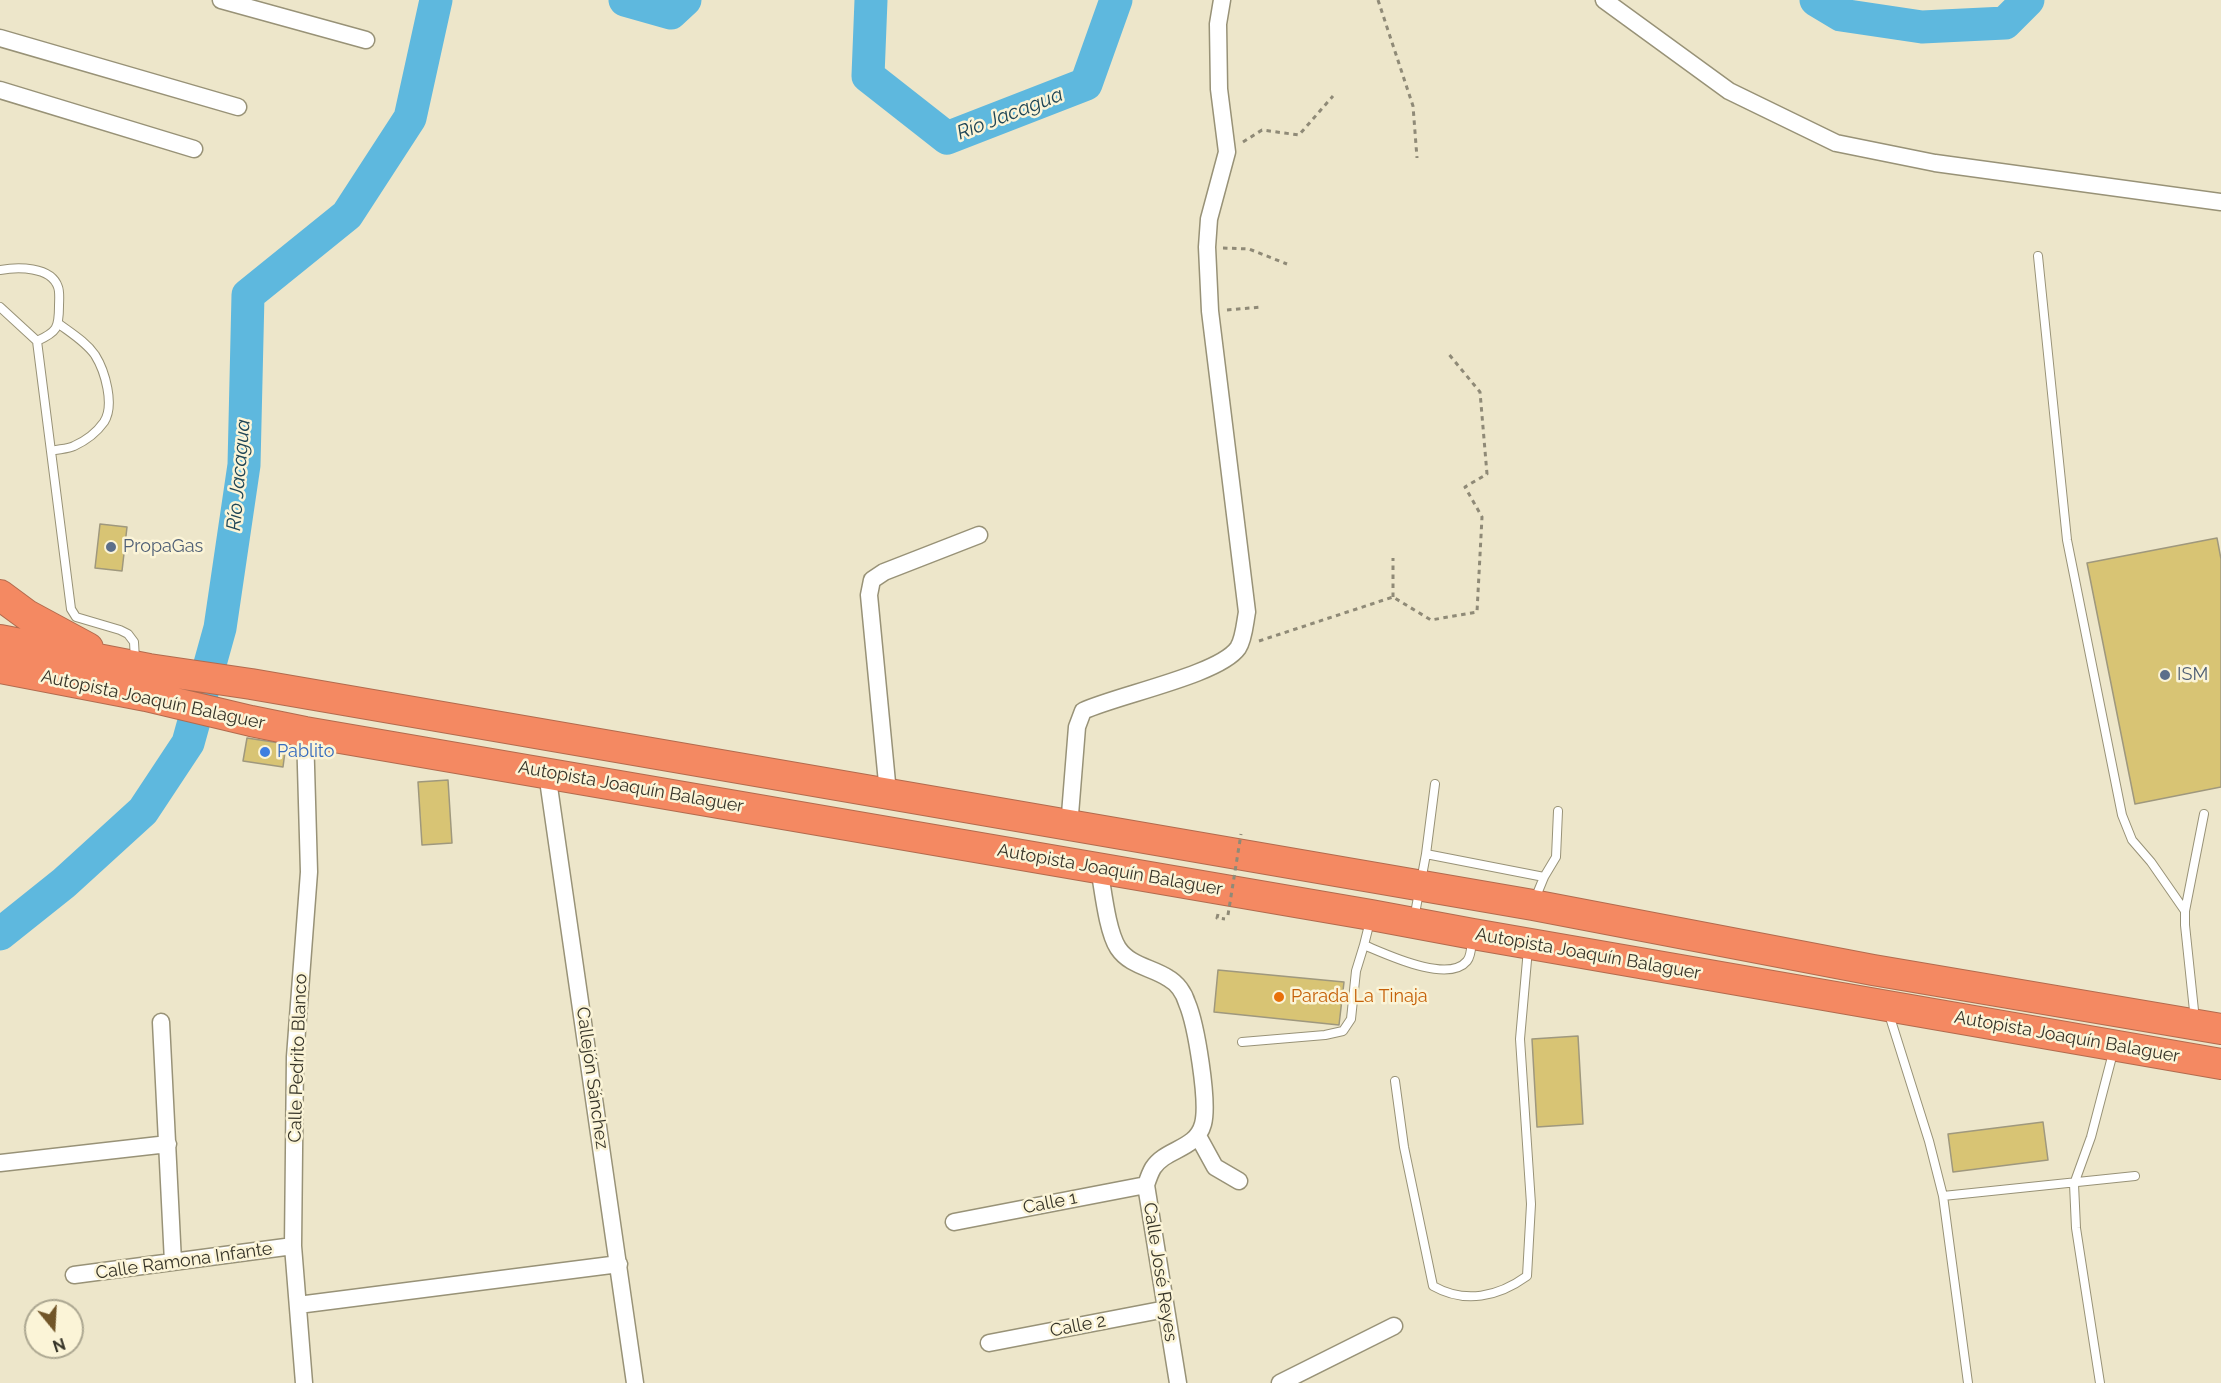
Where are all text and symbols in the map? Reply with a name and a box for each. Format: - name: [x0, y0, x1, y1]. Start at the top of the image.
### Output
- water label: Río Jacagua: [953, 83, 1067, 145]
- water label: Río Jacagua: [222, 418, 256, 532]
- place label: PropaGas: [123, 536, 203, 558]
- marker: PropaGas: [104, 540, 118, 554]
- place label: ISM: [2177, 664, 2208, 686]
- street label: Autopista Joaquín Balaguer: [39, 666, 267, 734]
- marker: ISM: [2158, 668, 2172, 682]
- place label: Pablito: [277, 741, 334, 763]
- marker: Pablito: [258, 745, 272, 759]
- street label: Autopista Joaquín Balaguer: [517, 757, 745, 817]
- street label: Autopista Joaquín Balaguer: [996, 840, 1224, 900]
- street label: Autopista Joaquín Balaguer: [1474, 924, 1702, 984]
- street label: Calle Pedrito Blanco: [284, 973, 312, 1143]
- place label: Parada La Tinaja: [1291, 986, 1428, 1008]
- marker: Parada La Tinaja: [1272, 990, 1286, 1004]
- street label: Callejón Sánchez: [571, 1006, 613, 1150]
- street label: Autopista Joaquín Balaguer: [1953, 1007, 2181, 1067]
- street label: Calle 1: [1021, 1187, 1079, 1219]
- street label: Calle José Reyes: [1138, 1201, 1182, 1343]
- street label: Calle Ramona Infante: [94, 1238, 274, 1284]
- north arrow: [24, 1299, 84, 1359]
- street label: Calle 2: [1048, 1310, 1108, 1342]
- text: N: [50, 1334, 68, 1356]

